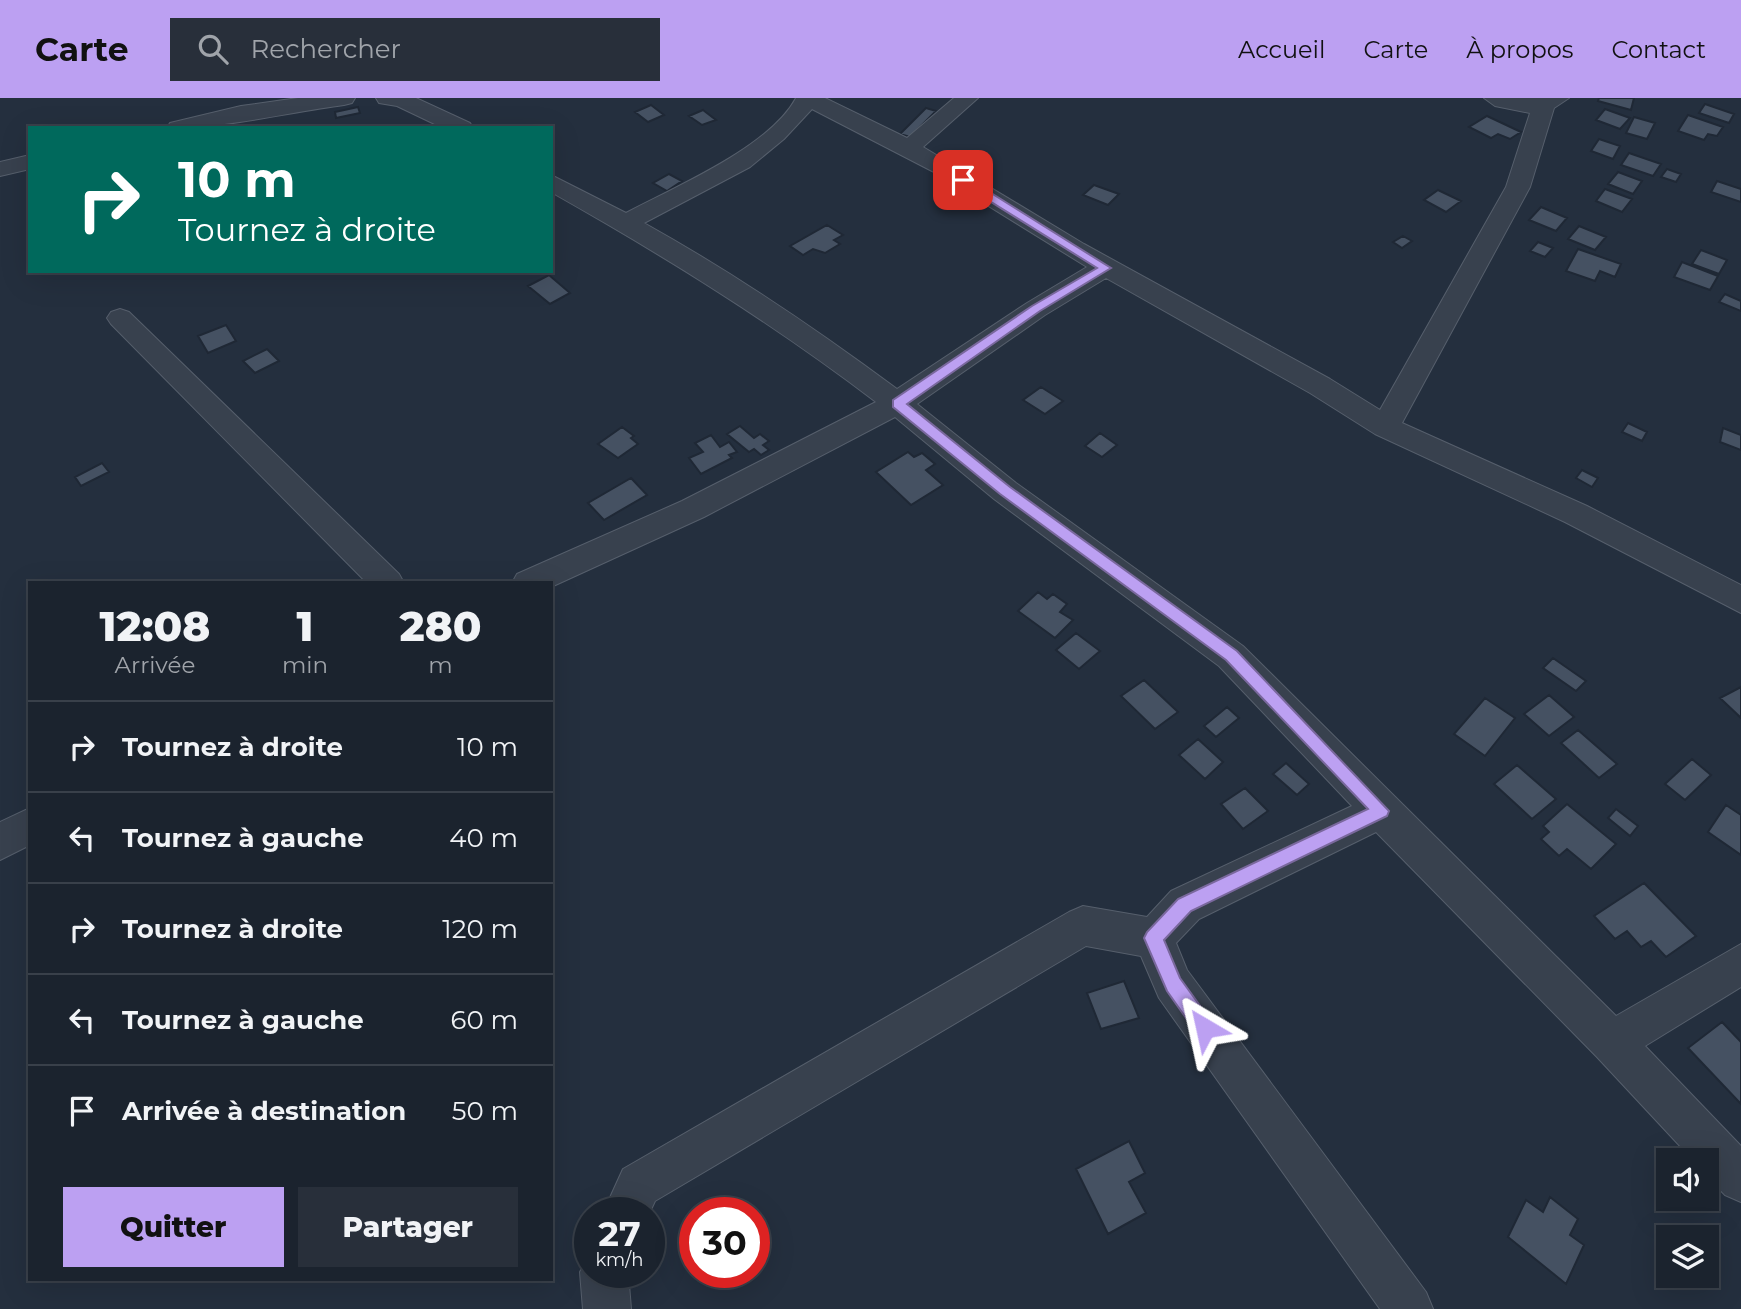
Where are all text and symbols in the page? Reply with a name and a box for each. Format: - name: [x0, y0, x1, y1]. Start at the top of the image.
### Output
- search box: [170, 18, 660, 81]
- text: Carte: [35, 29, 128, 69]
- icon: search: [194, 30, 232, 68]
- text: Rechercher: [250, 33, 401, 65]
- text: Accueil: [1238, 35, 1325, 64]
- text: Carte: [1363, 35, 1428, 64]
- text: À propos: [1466, 35, 1573, 64]
- text: Contact: [1611, 35, 1706, 64]
- text: 10 m: [178, 150, 296, 209]
- pin: [933, 150, 993, 210]
- icon: right: [63, 154, 154, 245]
- icon: arrive: [944, 161, 982, 199]
- text: Tournez à droite: [178, 210, 436, 249]
- text: 12:08: [99, 600, 210, 652]
- text: 1: [296, 600, 313, 652]
- text: 280: [399, 600, 482, 652]
- text: Arrivée: [115, 651, 195, 679]
- text: min: [282, 651, 328, 679]
- text: m: [428, 651, 453, 679]
- icon: right: [63, 728, 101, 766]
- text: Tournez à droite: [122, 731, 343, 763]
- text: 10 m: [457, 731, 518, 763]
- icon: left: [63, 819, 101, 857]
- text: Tournez à gauche: [122, 822, 364, 854]
- text: 40 m: [449, 822, 518, 854]
- icon: right: [63, 910, 101, 948]
- text: Tournez à droite: [122, 913, 343, 945]
- text: 120 m: [442, 913, 518, 945]
- position arrow: [1168, 991, 1242, 1065]
- icon: left: [63, 1001, 101, 1039]
- text: Tournez à gauche: [122, 1004, 364, 1036]
- text: 60 m: [451, 1004, 518, 1036]
- icon: arrive: [63, 1092, 101, 1130]
- text: Arrivée à destination: [122, 1095, 406, 1127]
- text: 50 m: [452, 1095, 518, 1127]
- map controls: [1656, 1148, 1719, 1288]
- button: sound: [1656, 1148, 1719, 1211]
- button: Quitter: [63, 1187, 284, 1267]
- button: Partager: [298, 1187, 518, 1267]
- speed limit sign: 30: [679, 1197, 770, 1288]
- text: 27: [598, 1212, 641, 1255]
- button: layers: [1656, 1225, 1719, 1288]
- text: km/h: [595, 1249, 644, 1271]

